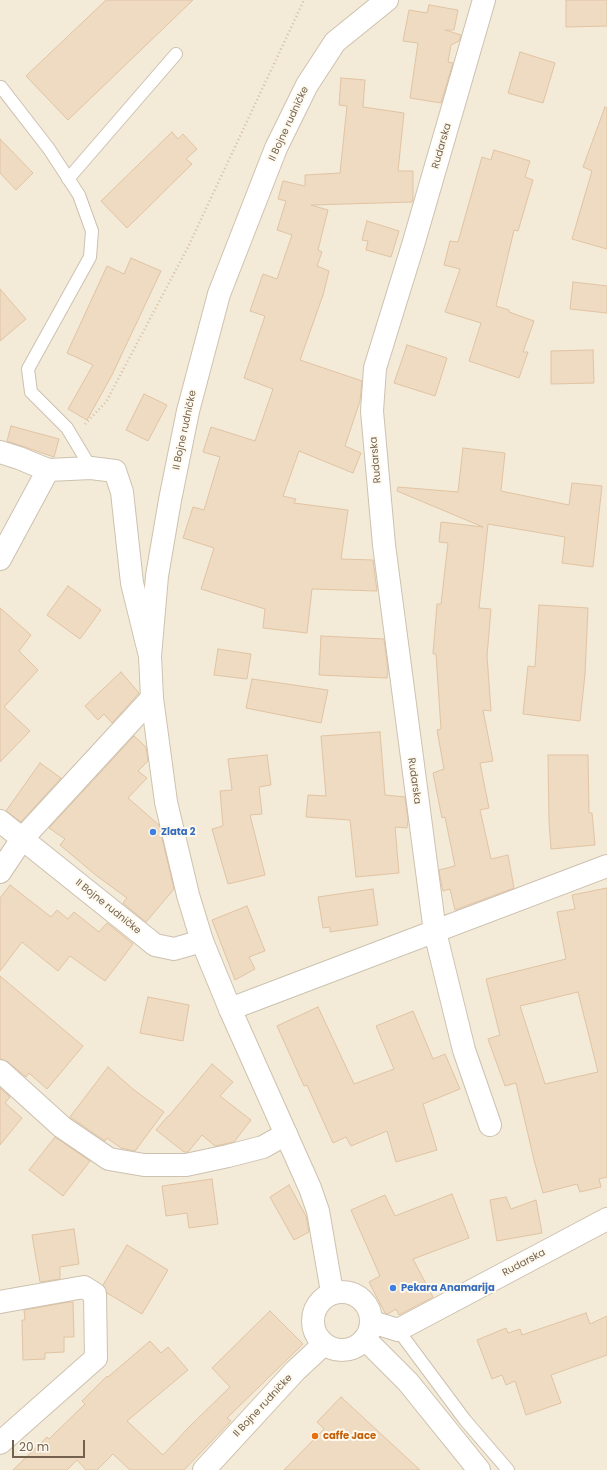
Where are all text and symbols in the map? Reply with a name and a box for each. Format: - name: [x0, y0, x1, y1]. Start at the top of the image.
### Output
- street label: II Bojne rudničke: [266, 85, 312, 163]
- street label: Rudarska: [430, 122, 454, 170]
- street label: II Bojne rudničke: [171, 389, 199, 471]
- street label: Rudarska: [368, 436, 384, 484]
- street label: Rudarska: [405, 757, 423, 805]
- place label: Zlata 2: [161, 826, 195, 838]
- marker: Zlata 2: [148, 827, 158, 837]
- street label: II Bojne rudničke: [73, 877, 143, 937]
- street label: Rudarska: [500, 1247, 548, 1279]
- place label: Pekara Anamarija: [401, 1282, 495, 1294]
- marker: Pekara Anamarija: [388, 1283, 398, 1293]
- street label: II Bojne rudničke: [231, 1372, 295, 1440]
- place label: caffe Jace: [323, 1430, 376, 1442]
- marker: caffe Jace: [310, 1431, 320, 1441]
- scale bar: [14, 1432, 87, 1458]
- text: 20 m: [19, 1438, 49, 1455]

